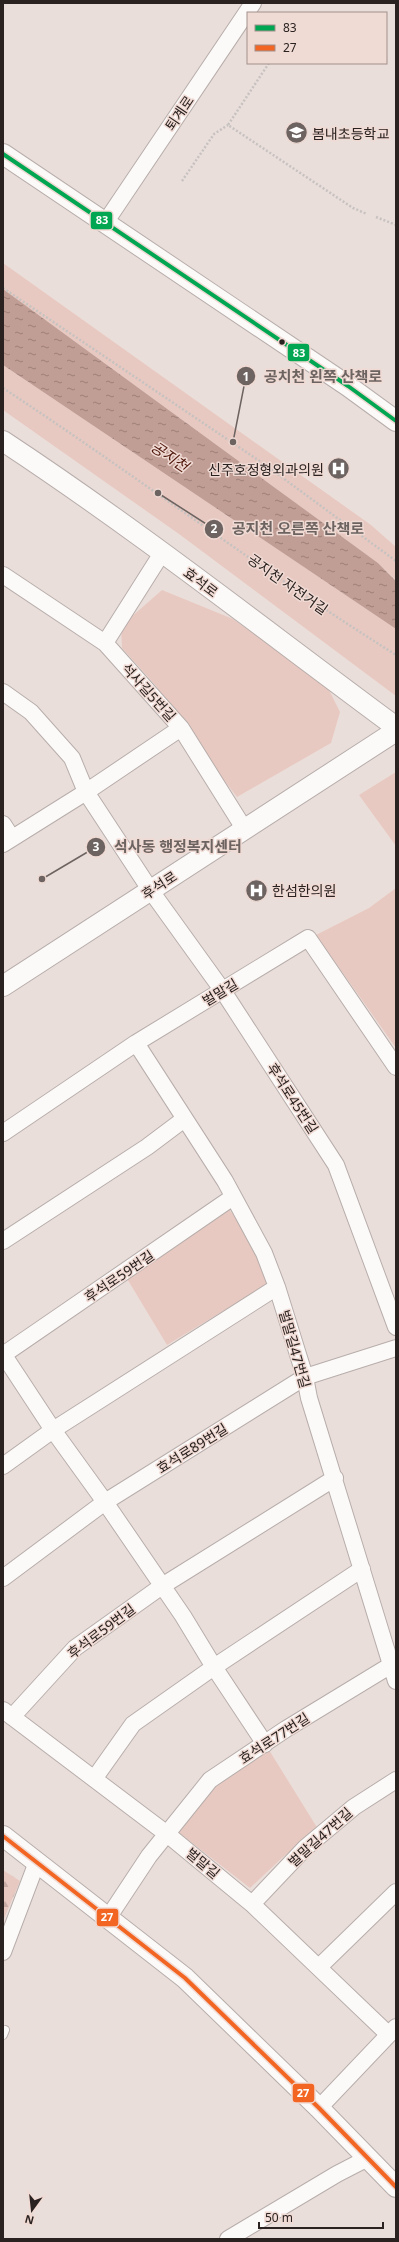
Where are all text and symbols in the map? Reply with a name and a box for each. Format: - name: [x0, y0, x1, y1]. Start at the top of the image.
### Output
- legend: [247, 12, 387, 64]
- text: 83: [283, 19, 297, 36]
- text: 27: [283, 39, 297, 56]
- street label: 퇴계로: [160, 92, 198, 134]
- school or university icon: 봄내초등학교: [283, 120, 309, 146]
- place label: 봄내초등학교: [312, 124, 389, 143]
- line badge: 83: [90, 211, 113, 230]
- text: 83: [96, 212, 108, 227]
- unlabelled marker: [277, 337, 287, 347]
- line badge: 83: [287, 343, 310, 362]
- text: 83: [293, 345, 305, 360]
- callout: 공치천 왼쪽 산책로: [236, 363, 390, 390]
- text: 공치천 왼쪽 산책로: [264, 366, 382, 386]
- text: 1: [243, 368, 249, 385]
- water label: 공지천: [147, 436, 195, 477]
- hospital icon: 신주호정형외과의원: [326, 456, 352, 482]
- place label: 신주호정형외과의원: [208, 460, 324, 479]
- callout: 공지천 오른쪽 산책로: [204, 516, 372, 543]
- text: 공지천 오른쪽 산책로: [232, 518, 364, 538]
- text: 2: [211, 520, 218, 537]
- street label: 공지천 자전거길: [244, 549, 332, 619]
- street label: 효석로: [180, 563, 222, 601]
- street label: 석사길5번길: [118, 659, 180, 725]
- callout: 석사동 행정복지센터: [86, 834, 250, 861]
- text: 석사동 행정복지센터: [114, 836, 242, 856]
- text: 3: [93, 838, 100, 855]
- street label: 후석로: [138, 866, 180, 903]
- hospital icon: 한섬한의원: [244, 877, 270, 903]
- place label: 한섬한의원: [272, 881, 336, 900]
- street label: 벌말길: [199, 974, 241, 1010]
- street label: 후석로45번길: [263, 1059, 323, 1137]
- street label: 후석로59번길: [80, 1246, 158, 1306]
- street label: 벌말길47번길: [275, 1308, 315, 1390]
- street label: 효석로89번길: [153, 1419, 231, 1477]
- street label: 후석로59번길: [63, 1599, 139, 1663]
- street label: 효석로77번길: [235, 1708, 313, 1768]
- street label: 벌말길47번길: [284, 1803, 356, 1871]
- street label: 벌말길: [182, 1843, 224, 1883]
- line badge: 27: [96, 1908, 119, 1927]
- text: 27: [101, 1909, 113, 1924]
- line badge: 27: [292, 2083, 315, 2103]
- text: 27: [297, 2085, 309, 2100]
- north arrow: [12, 2190, 52, 2230]
- scale bar: [259, 2204, 383, 2230]
- text: 50 m: [265, 2209, 293, 2226]
- text: N: [23, 2212, 36, 2229]

